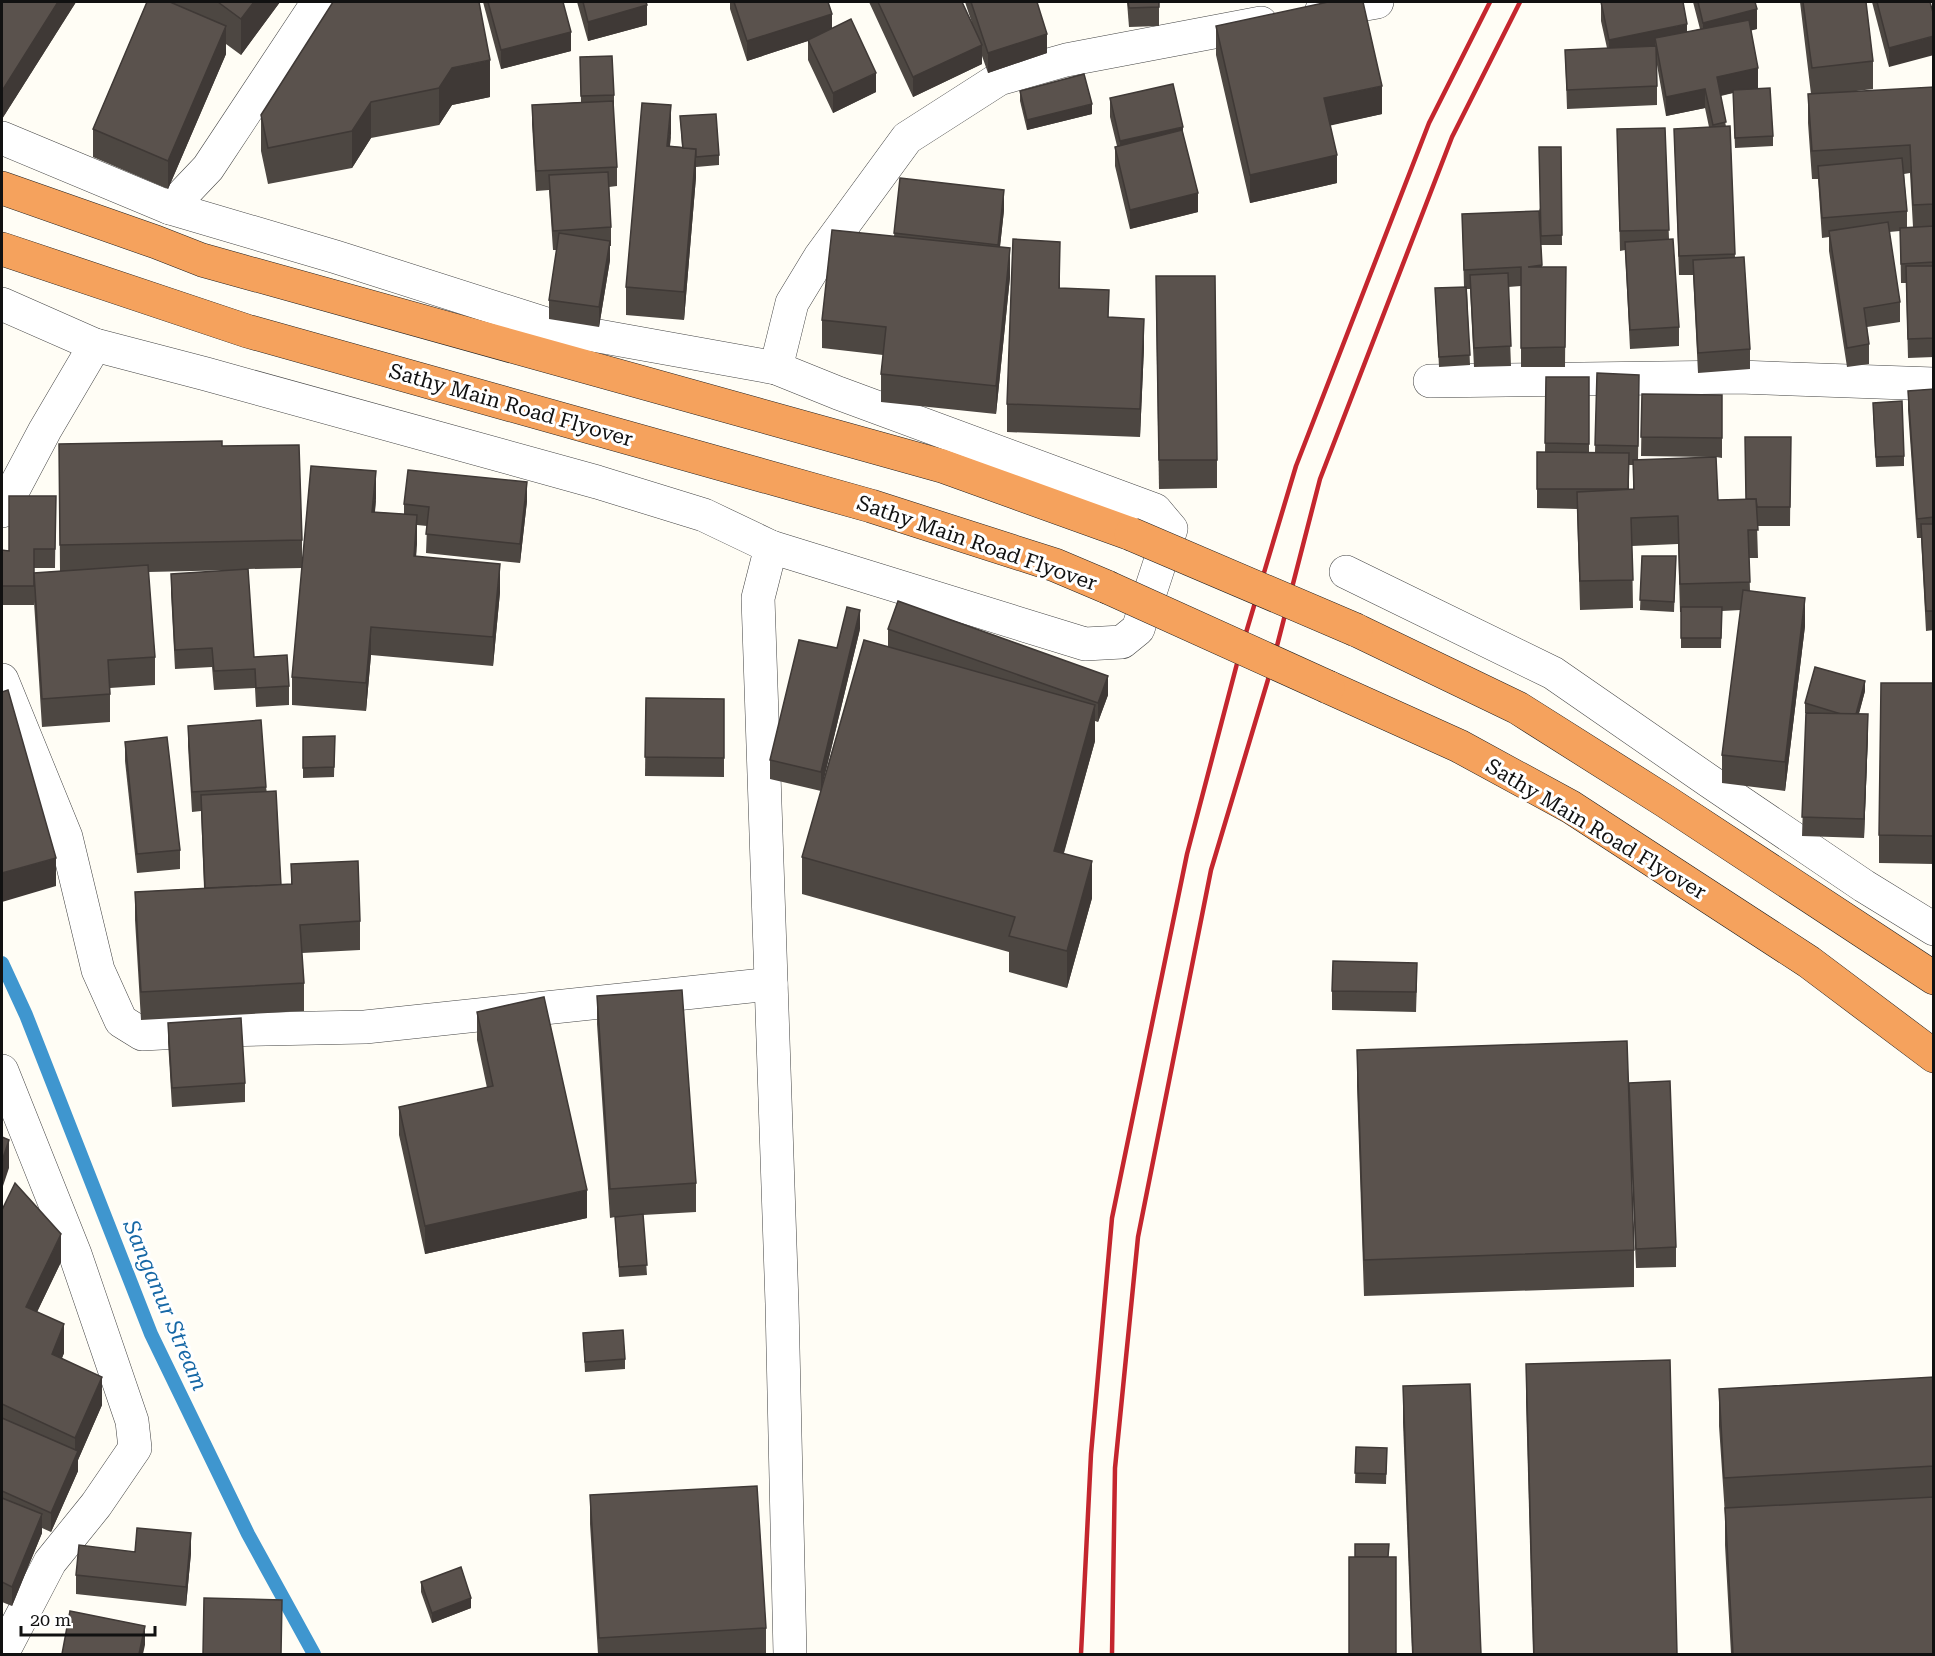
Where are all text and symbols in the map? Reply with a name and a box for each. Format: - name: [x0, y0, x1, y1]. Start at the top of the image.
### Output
- street label: Sathy Main Road Flyover: [386, 359, 636, 451]
- street label: Sathy Main Road Flyover: [854, 491, 1101, 596]
- street label: Sathy Main Road Flyover: [1482, 754, 1711, 904]
- water label: Sanganur Stream: [118, 1215, 213, 1394]
- scale bar: [21, 1599, 154, 1637]
- text: 20 m: [30, 1609, 71, 1630]

